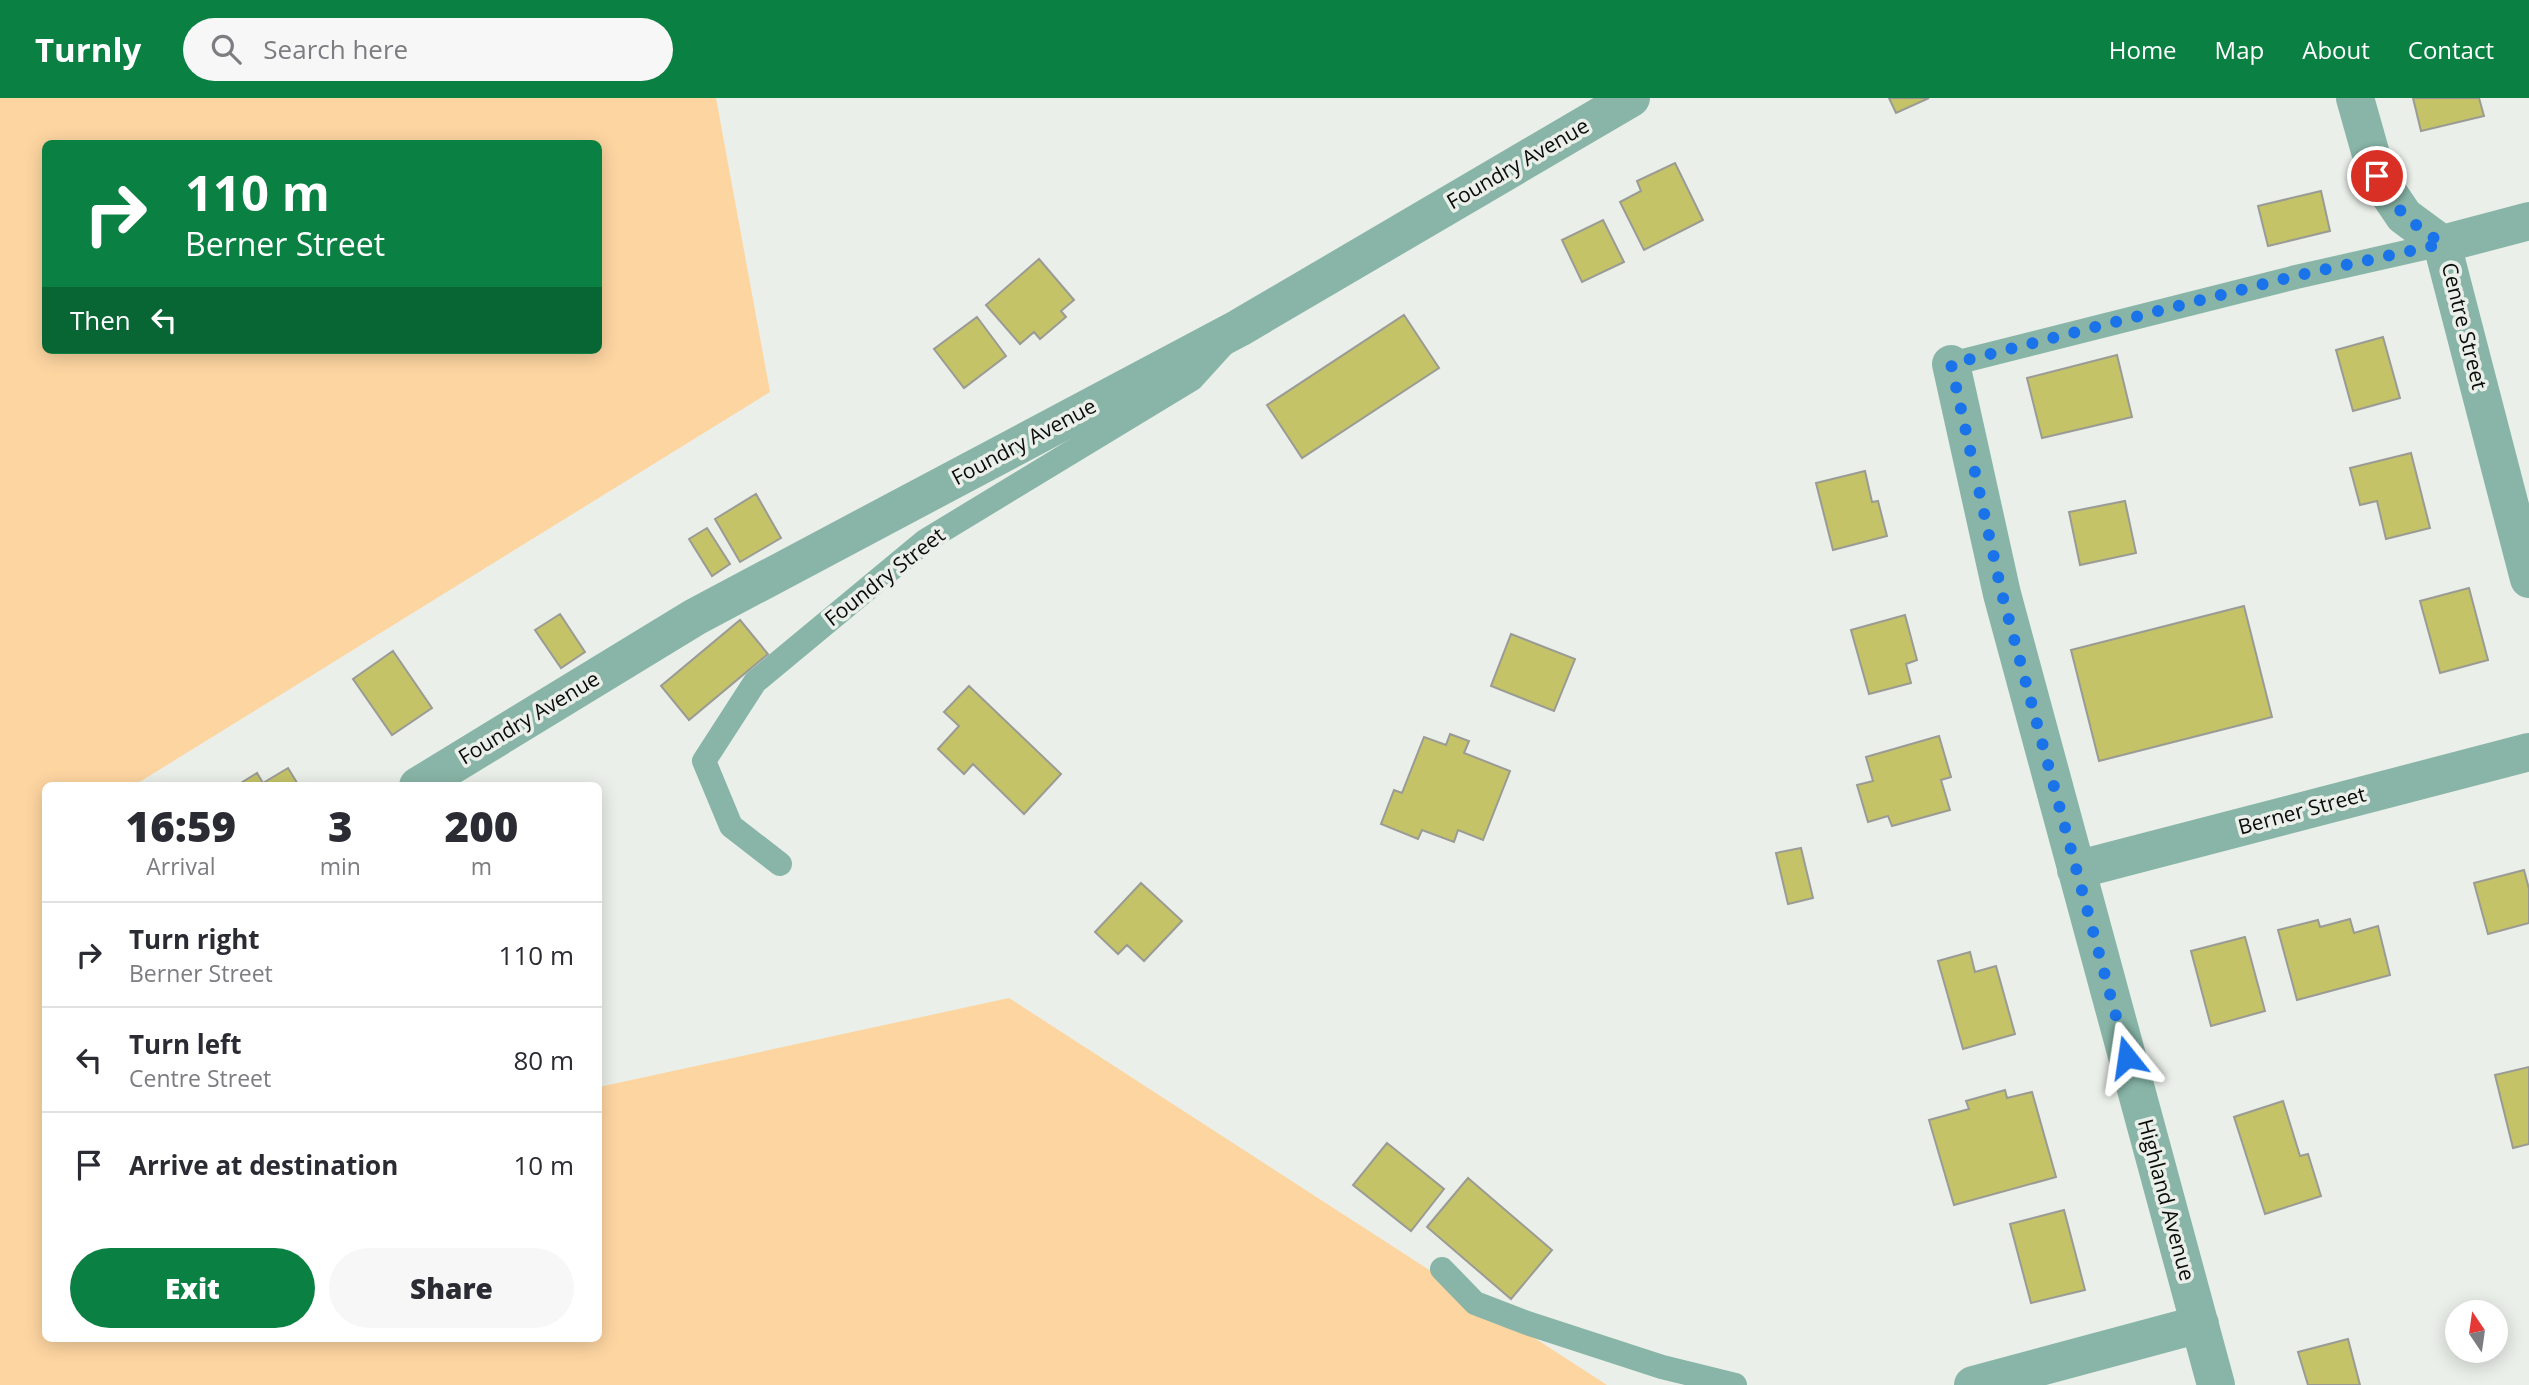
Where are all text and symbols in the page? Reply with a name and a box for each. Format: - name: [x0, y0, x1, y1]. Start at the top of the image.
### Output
- search box: [183, 18, 673, 81]
- text: Turnly: [35, 27, 141, 72]
- icon: search: [207, 30, 245, 68]
- text: Search here: [263, 31, 408, 67]
- text: Home: [2109, 33, 2177, 66]
- text: Map: [2215, 33, 2264, 66]
- text: About: [2302, 33, 2370, 66]
- text: Contact: [2408, 33, 2494, 66]
- street label: Foundry Avenue: [1441, 111, 1594, 215]
- pin: [2347, 146, 2407, 206]
- icon: arrive: [2358, 157, 2396, 195]
- text: 110 m: [185, 159, 330, 225]
- icon: right: [70, 168, 161, 259]
- text: Berner Street: [185, 222, 385, 265]
- street label: Centre Street: [2436, 259, 2494, 392]
- icon: left: [145, 301, 183, 339]
- text: Then: [70, 302, 131, 338]
- street label: Foundry Avenue: [946, 391, 1101, 491]
- street label: Foundry Street: [819, 520, 950, 632]
- street label: Foundry Avenue: [453, 664, 604, 770]
- street label: Berner Street: [2235, 780, 2369, 841]
- text: 16:59: [126, 797, 236, 854]
- text: 3: [328, 797, 353, 854]
- text: 200: [445, 797, 518, 854]
- text: Arrival: [146, 850, 216, 882]
- text: min: [320, 850, 361, 882]
- text: m: [471, 850, 492, 882]
- text: Turn right: [129, 921, 260, 957]
- icon: right: [70, 936, 108, 974]
- text: 110 m: [499, 937, 574, 973]
- text: Berner Street: [129, 957, 273, 989]
- position arrow: [2090, 1020, 2164, 1094]
- text: Turn left: [129, 1026, 241, 1062]
- icon: left: [70, 1041, 108, 1079]
- text: 80 m: [513, 1042, 574, 1078]
- text: Centre Street: [129, 1062, 271, 1094]
- street label: Highland Avenue: [2132, 1116, 2202, 1284]
- icon: arrive: [70, 1146, 108, 1184]
- text: Arrive at destination: [129, 1147, 398, 1183]
- text: 10 m: [513, 1147, 574, 1183]
- button: Exit: [70, 1248, 315, 1328]
- button: Share: [329, 1248, 574, 1328]
- north arrow: [2445, 1300, 2508, 1363]
- map controls: [2445, 1300, 2508, 1363]

